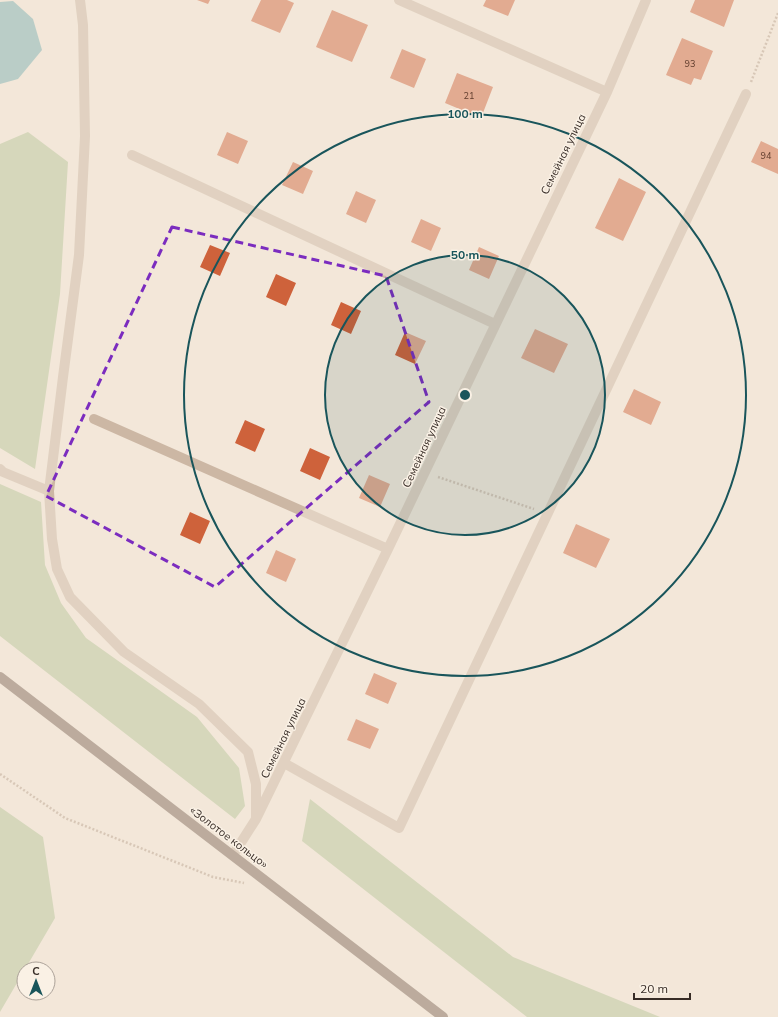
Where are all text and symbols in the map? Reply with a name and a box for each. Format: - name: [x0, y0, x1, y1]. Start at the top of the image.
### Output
- house number: 93: [685, 58, 695, 69]
- house number: 21: [464, 90, 474, 101]
- text: 100 m: [447, 106, 483, 121]
- street label: Семейная улица: [537, 111, 589, 197]
- house number: 94: [761, 150, 772, 161]
- text: 50 m: [451, 247, 479, 262]
- centre of rings: [458, 388, 472, 402]
- street label: Семейная улица: [399, 404, 449, 490]
- street label: Семейная улица: [257, 695, 309, 781]
- street label: «Золотое кольцо»: [187, 803, 271, 871]
- north arrow: [16, 961, 56, 1001]
- text: С: [32, 964, 40, 978]
- scale bar: [634, 975, 690, 1001]
- text: 20 m: [640, 981, 668, 996]

